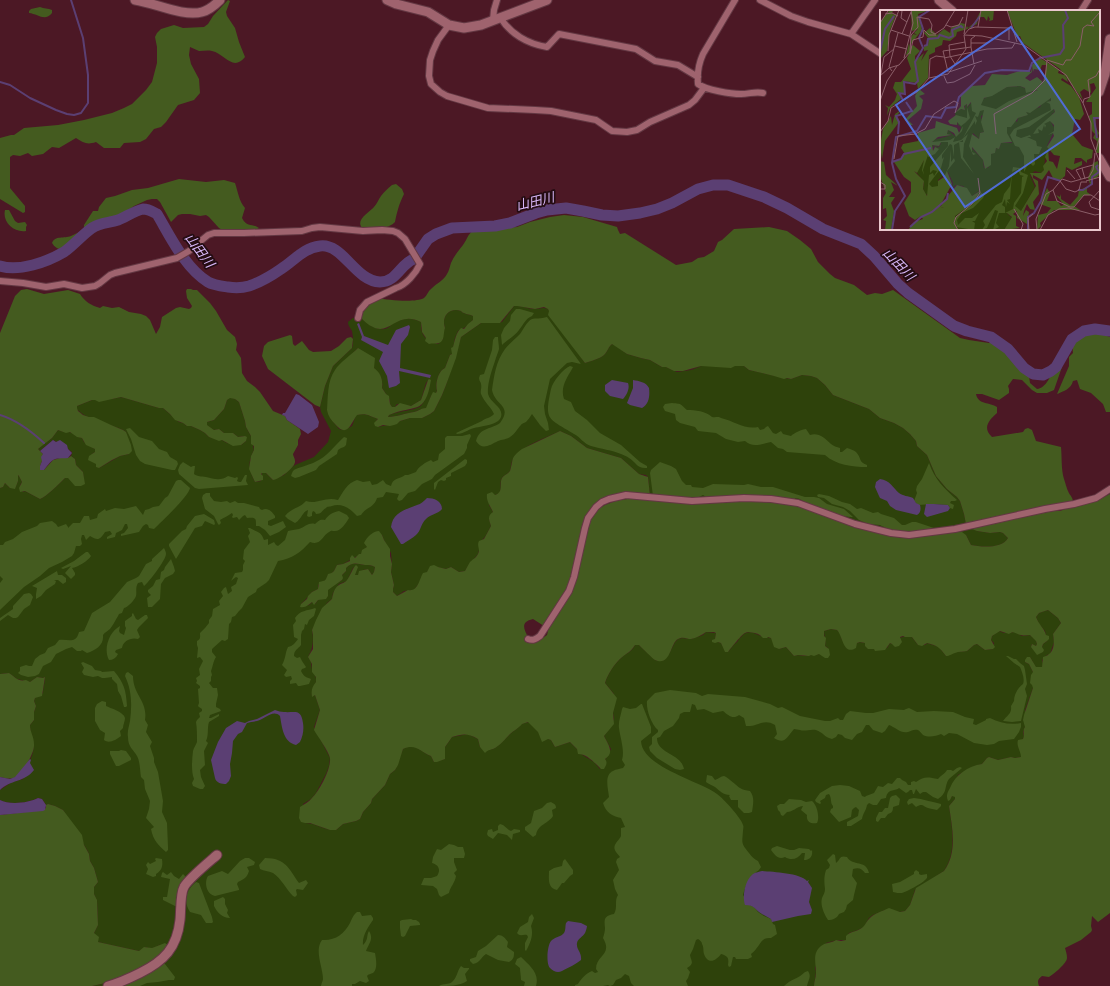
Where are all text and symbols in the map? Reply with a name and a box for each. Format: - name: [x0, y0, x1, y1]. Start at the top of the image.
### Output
- inset map: [880, 10, 1100, 230]
- water label: 山田川: [514, 187, 558, 213]
- water label: 山田川: [182, 229, 220, 272]
- water label: 山田川: [880, 244, 920, 285]

